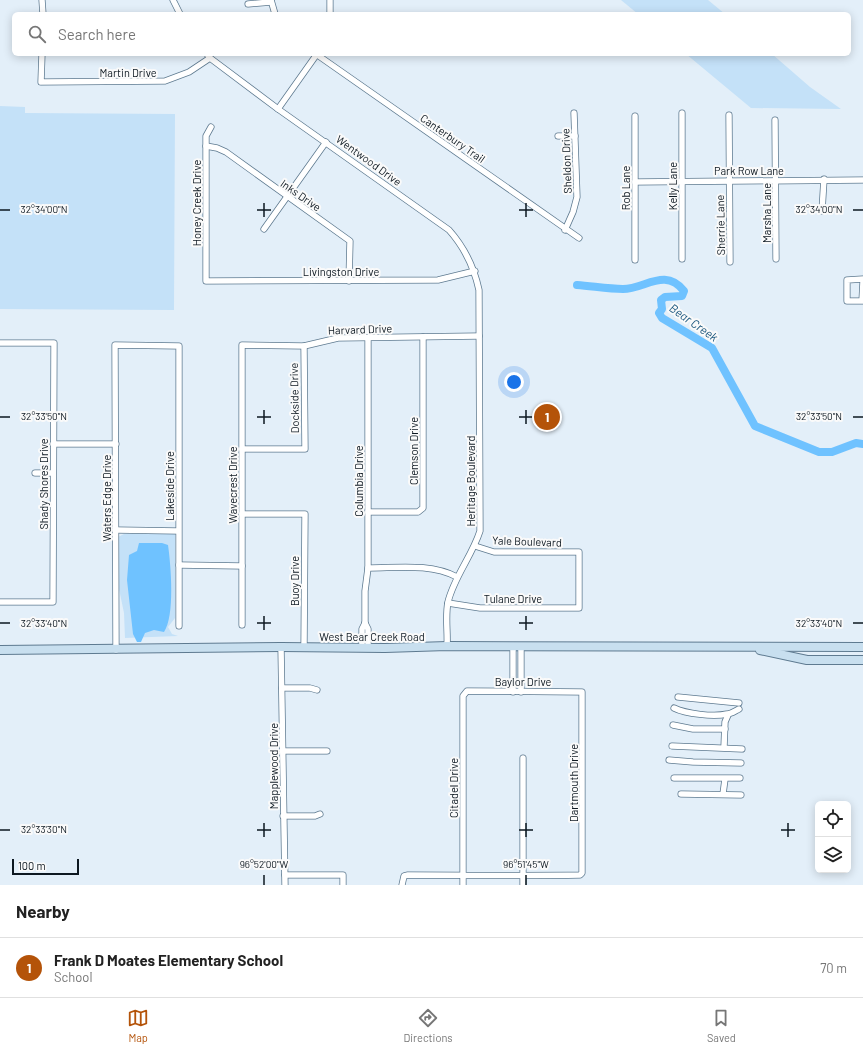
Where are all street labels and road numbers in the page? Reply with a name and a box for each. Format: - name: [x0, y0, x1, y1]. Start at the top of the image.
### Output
- street label: Martin Drive: [99, 66, 157, 79]
- street label: Canterbury Trail: [418, 111, 488, 165]
- street label: Sheldon Drive: [558, 128, 574, 194]
- street label: Wentwood Drive: [334, 132, 404, 188]
- street label: Honey Creek Drive: [190, 160, 203, 246]
- street label: Kelly Lane: [666, 162, 679, 210]
- street label: Park Row Lane: [714, 164, 784, 177]
- street label: Rob Lane: [619, 166, 632, 210]
- street label: Inks Drive: [278, 176, 324, 214]
- street label: Marsha Lane: [760, 183, 773, 243]
- street label: Sherrie Lane: [713, 194, 727, 255]
- street label: Livingston Drive: [303, 265, 379, 278]
- street label: Harvard Drive: [328, 321, 393, 337]
- street label: Dockside Drive: [287, 362, 301, 433]
- street label: Clemson Drive: [407, 417, 420, 485]
- street label: Heritage Boulevard: [464, 435, 477, 527]
- street label: Shady Shores Drive: [37, 438, 50, 530]
- street label: Columbia Drive: [352, 445, 365, 517]
- street label: Wavecrest Drive: [226, 446, 239, 524]
- street label: Lakeside Drive: [163, 451, 176, 521]
- street label: Waters Edge Drive: [100, 454, 113, 542]
- street label: Yale Boulevard: [492, 533, 562, 549]
- street label: Buoy Drive: [288, 556, 301, 606]
- street label: Tulane Drive: [484, 592, 542, 605]
- street label: West Bear Creek Road: [319, 630, 425, 643]
- street label: Baylor Drive: [495, 675, 551, 688]
- street label: Mapplewood Drive: [267, 723, 280, 809]
- street label: Dartmouth Drive: [567, 744, 580, 822]
- street label: Citadel Drive: [447, 758, 460, 818]

